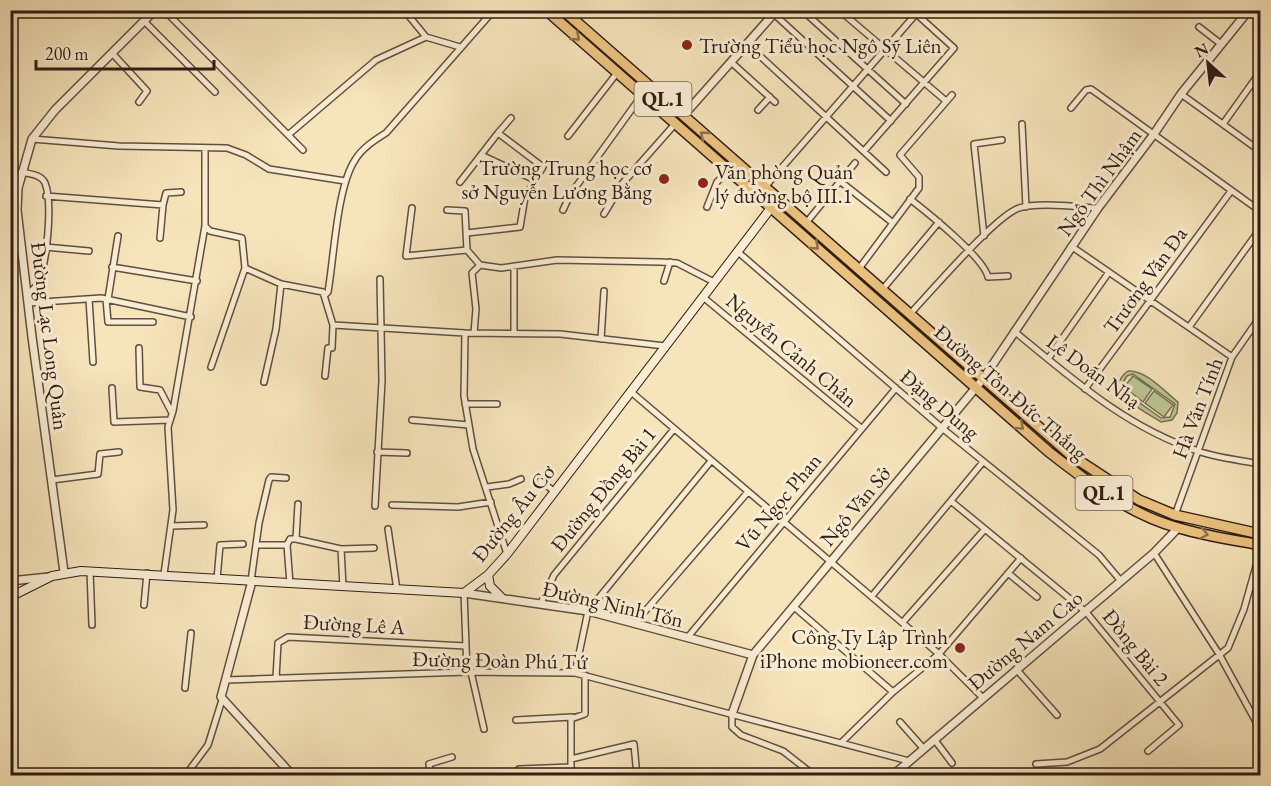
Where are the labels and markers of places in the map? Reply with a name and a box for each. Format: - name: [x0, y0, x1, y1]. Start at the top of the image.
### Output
- place label: Trường Tiểu học Ngô Sỹ Liên: [699, 32, 942, 59]
- marker: Trường Tiểu học Ngô Sỹ Liên: [680, 38, 694, 52]
- place label: Trường Trung học cơ sở Nguyễn Lương Bằng: [461, 154, 653, 205]
- place label: Văn phòng Quản lý đường bộ III.1: [715, 158, 853, 209]
- marker: Trường Trung học cơ sở Nguyễn Lương Bằng: [657, 172, 671, 186]
- marker: Văn phòng Quản lý đường bộ III.1: [696, 176, 710, 190]
- place label: Công Ty Lập Trình iPhone mobioneer.com: [760, 623, 948, 674]
- marker: Công Ty Lập Trình iPhone mobioneer.com: [953, 641, 967, 655]

